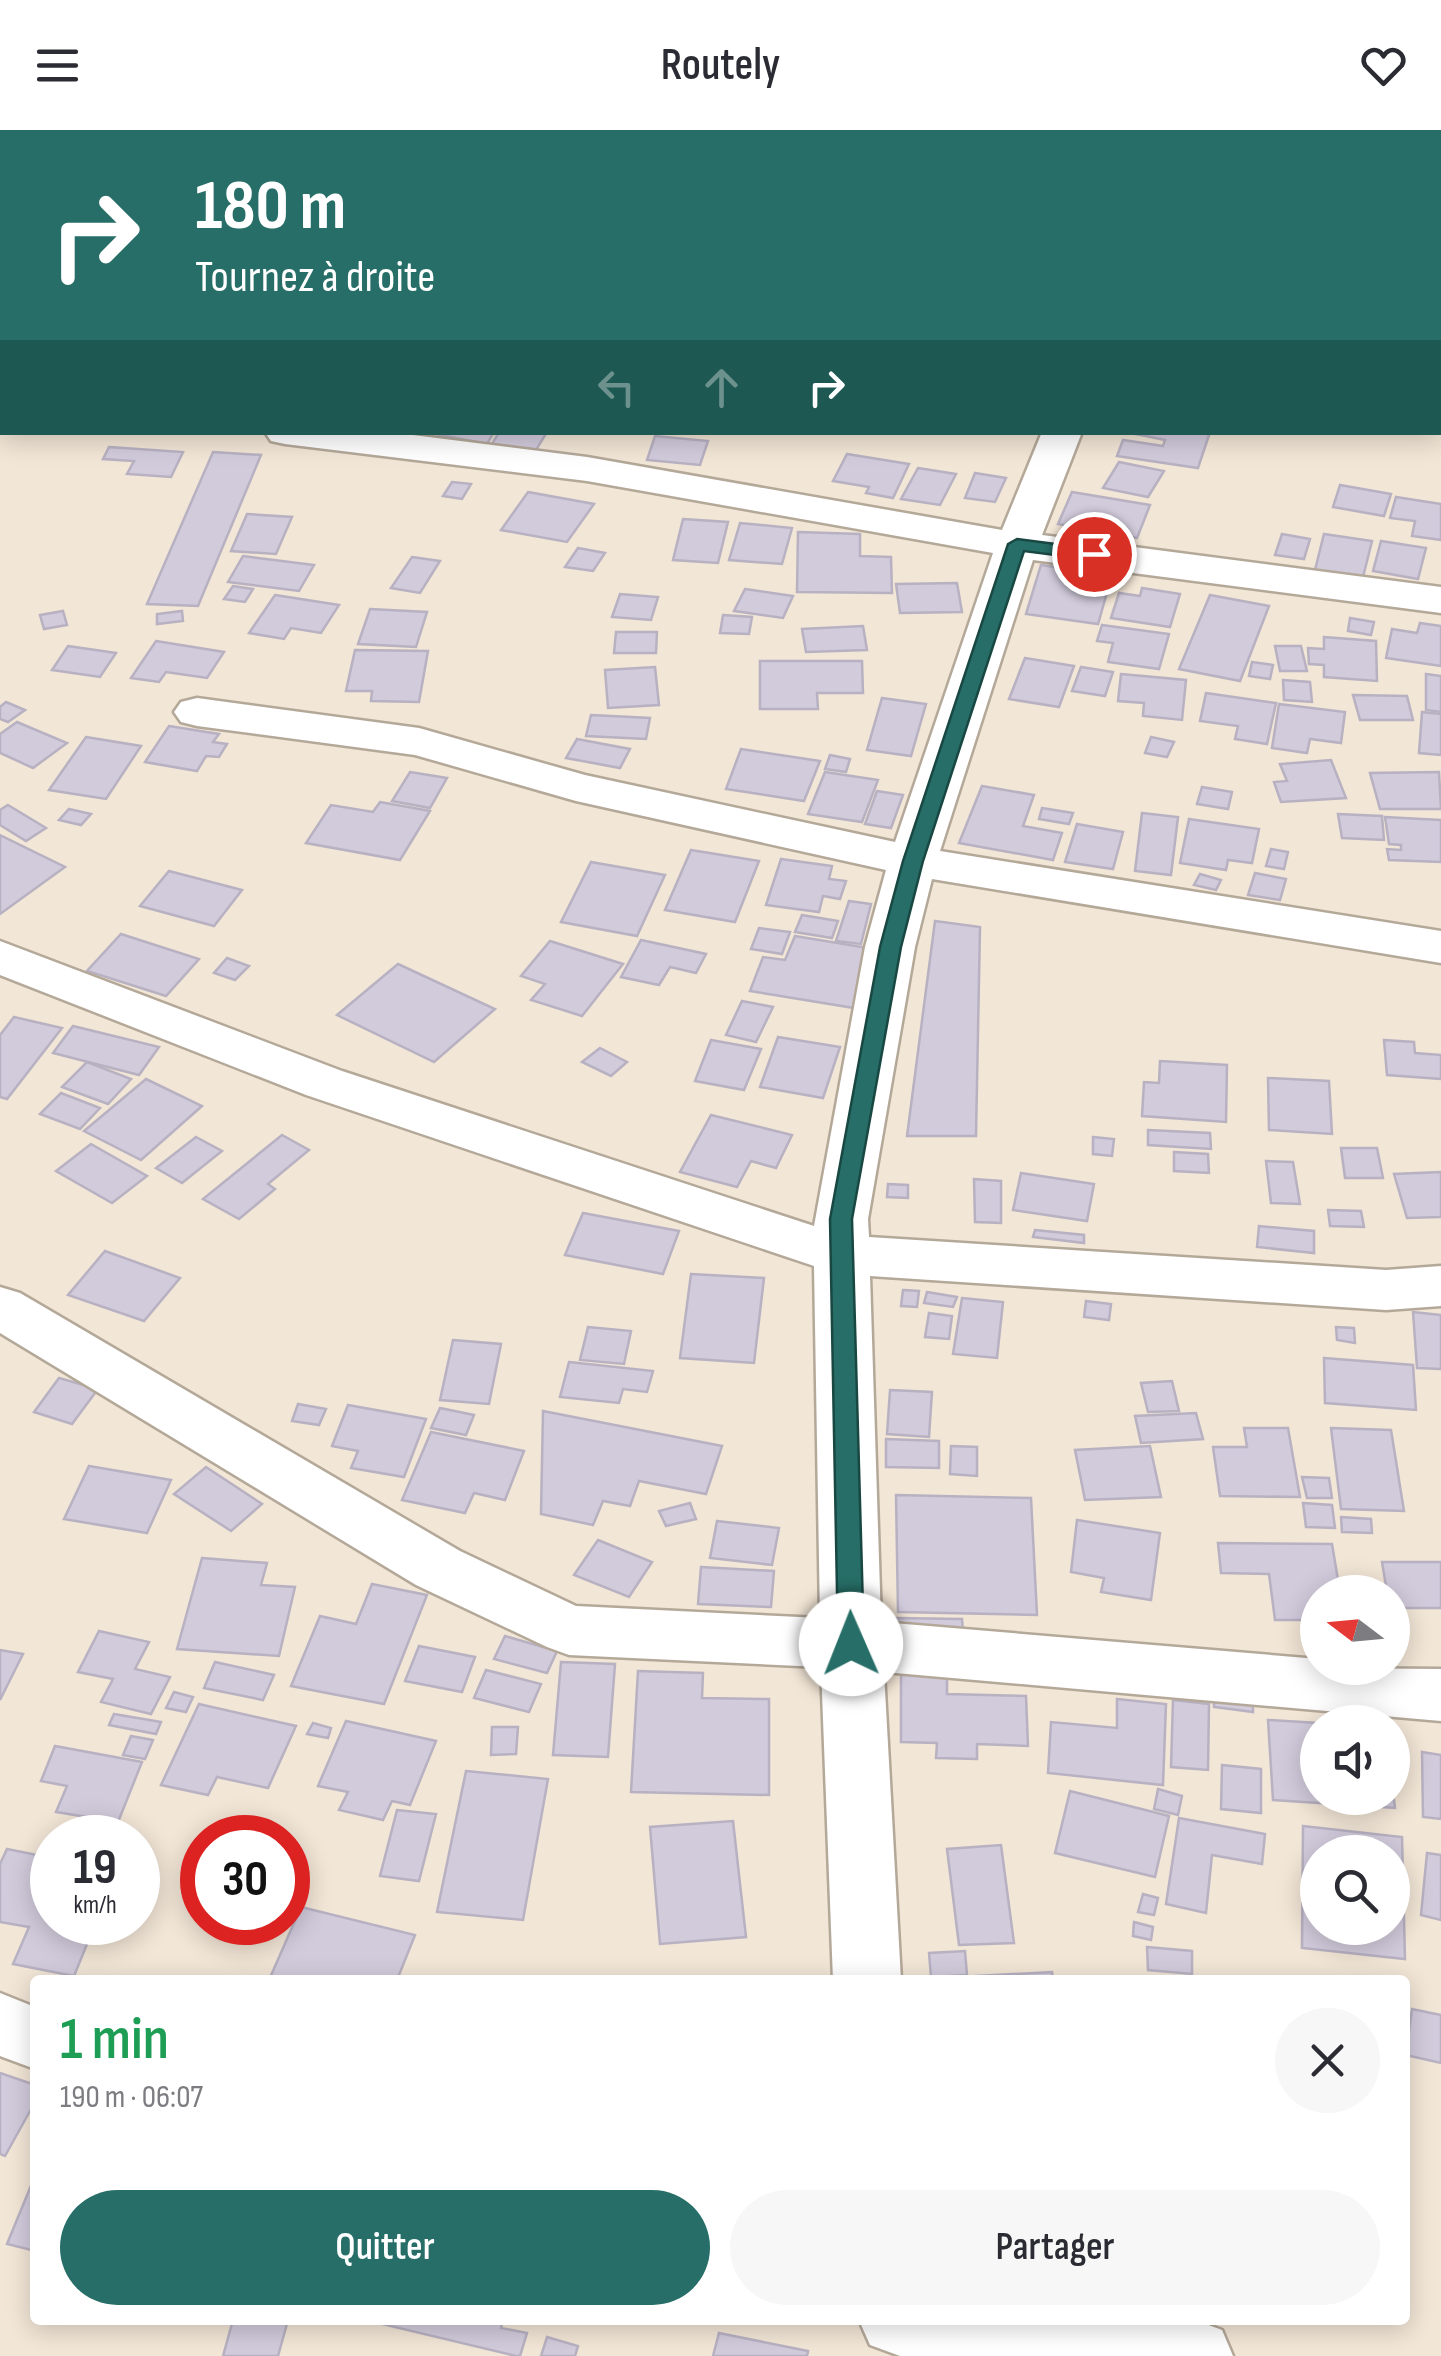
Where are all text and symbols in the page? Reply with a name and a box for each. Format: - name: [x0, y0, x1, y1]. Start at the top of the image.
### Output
- icon: menu: [30, 38, 85, 93]
- text: Routely: [661, 38, 780, 93]
- icon: heart: [1356, 38, 1411, 93]
- text: 180 m: [195, 165, 346, 249]
- icon: right: [30, 170, 160, 300]
- text: Tournez à droite: [195, 250, 435, 305]
- icon: left: [589, 360, 644, 415]
- icon: ahead: [694, 360, 749, 415]
- icon: right: [799, 360, 854, 415]
- pin: [1052, 512, 1137, 597]
- icon: arrive: [1067, 527, 1122, 582]
- north arrow: [1300, 1575, 1410, 1685]
- map controls: [1300, 1575, 1410, 1945]
- position arrow: [799, 1592, 903, 1696]
- button: sound: [1300, 1705, 1410, 1815]
- speed limit sign: 30: [180, 1815, 310, 1945]
- button: search: [1300, 1835, 1410, 1945]
- text: 19: [73, 1838, 117, 1898]
- text: km/h: [73, 1890, 117, 1921]
- text: 1 min: [60, 2004, 169, 2076]
- button: close: [1275, 2008, 1380, 2113]
- text: 190 m · 06:07: [60, 2078, 203, 2117]
- button: Quitter: [60, 2190, 710, 2305]
- button: Partager: [730, 2190, 1380, 2305]

